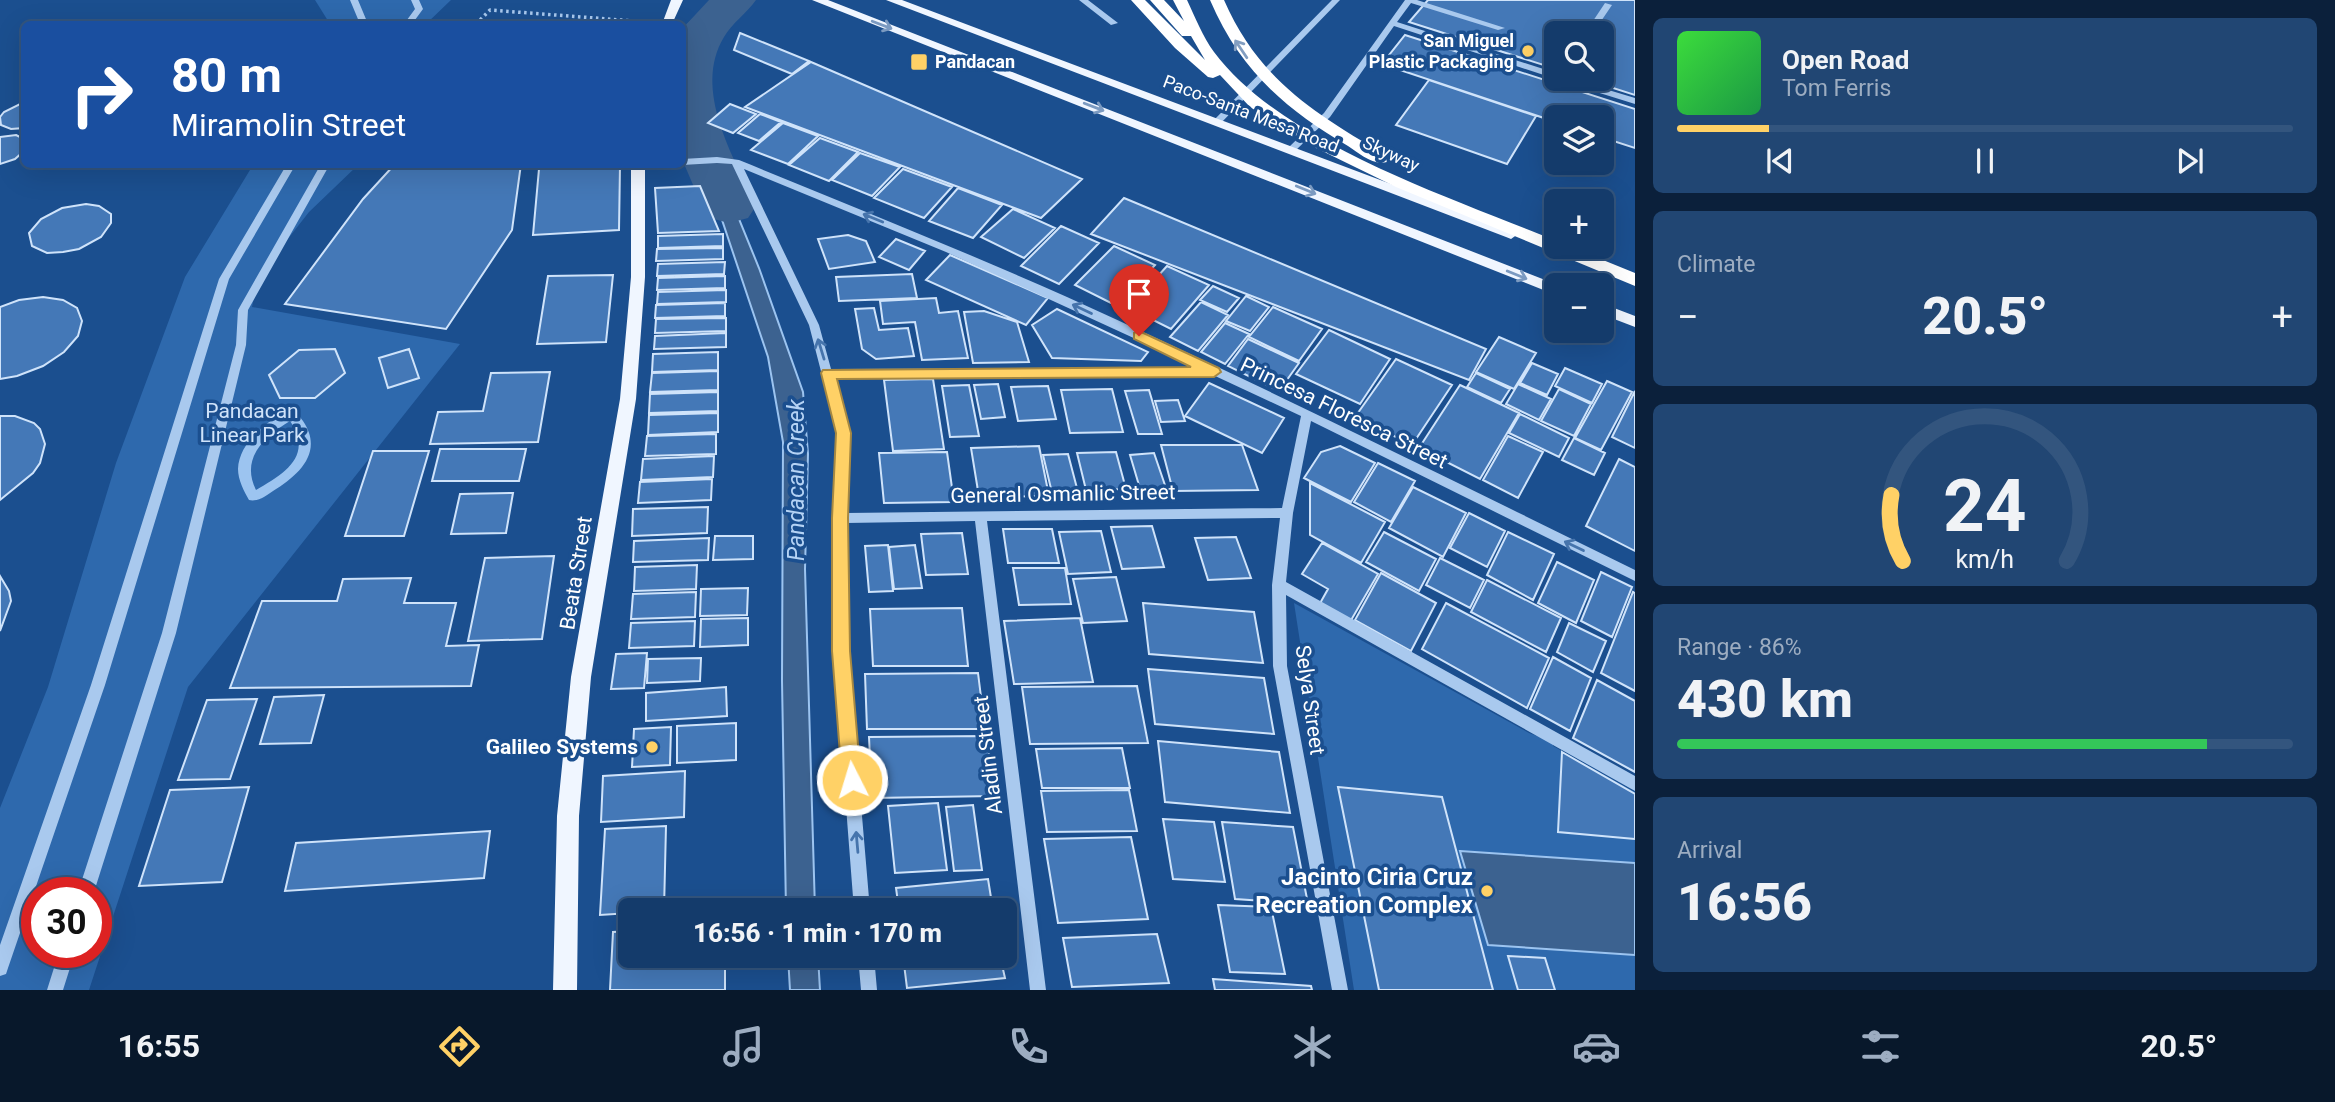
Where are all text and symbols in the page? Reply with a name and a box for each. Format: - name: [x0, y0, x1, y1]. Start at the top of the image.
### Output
- one-way arrow: [870, 19, 892, 32]
- map controls: [1544, 21, 1614, 343]
- button: search: [1544, 21, 1614, 91]
- place label: San Miguel Plastic Packaging: [1369, 30, 1514, 72]
- one-way arrow: [1234, 39, 1248, 59]
- marker: San Miguel Plastic Packaging: [1520, 43, 1536, 59]
- text: Open Road: [1782, 45, 1910, 75]
- text: 80 m: [171, 47, 282, 104]
- icon: right: [56, 49, 147, 140]
- place label: Pandacan: [935, 51, 1015, 72]
- marker: Pandacan: [909, 52, 929, 72]
- street label: Paco-Santa Mesa Road: [1160, 70, 1342, 157]
- text: Tom Ferris: [1782, 75, 1891, 102]
- one-way arrow: [1082, 102, 1104, 115]
- button: layers: [1544, 105, 1614, 175]
- text: Miramolin Street: [171, 106, 406, 144]
- street label: Skyway: [1360, 131, 1423, 176]
- icon: previous: [1761, 142, 1799, 180]
- icon: pause: [1966, 142, 2004, 180]
- icon: next: [2171, 142, 2209, 180]
- one-way arrow: [1294, 184, 1316, 197]
- button: +: [1544, 189, 1614, 259]
- one-way arrow: [863, 211, 885, 224]
- text: Climate: [1677, 251, 1756, 278]
- pin: [1109, 264, 1169, 336]
- one-way arrow: [1505, 269, 1527, 282]
- button: −: [1544, 273, 1614, 343]
- icon: arrive: [1120, 275, 1158, 313]
- text: 20.5°: [1922, 286, 2048, 347]
- text: −: [1677, 295, 1699, 339]
- text: +: [2271, 295, 2293, 339]
- one-way arrow: [1072, 302, 1093, 315]
- one-way arrow: [813, 338, 826, 360]
- street label: Princesa Floresca Street: [1237, 352, 1452, 474]
- water label: Pandacan Creek: [783, 398, 810, 561]
- park label: Pandacan Linear Park: [199, 399, 305, 447]
- text: 24: [1943, 463, 2027, 549]
- street label: General Osmanlic Street: [950, 480, 1176, 508]
- street label: Beata Street: [555, 514, 597, 631]
- one-way arrow: [1564, 538, 1585, 552]
- text: km/h: [1956, 545, 2014, 574]
- text: Range · 86%: [1677, 634, 1802, 661]
- street label: Selya Street: [1290, 644, 1330, 757]
- text: 430 km: [1677, 669, 1853, 730]
- street label: Aladin Street: [969, 694, 1007, 816]
- place label: Galileo Systems: [486, 735, 638, 759]
- marker: Galileo Systems: [644, 739, 660, 755]
- position arrow: [815, 743, 889, 817]
- one-way arrow: [850, 831, 863, 854]
- text: Arrival: [1677, 837, 1742, 864]
- place label: Jacinto Ciria Cruz Recreation Complex: [1255, 863, 1474, 919]
- text: 16:56: [1677, 872, 1812, 933]
- speed limit sign: 30: [21, 877, 112, 968]
- marker: Jacinto Ciria Cruz Recreation Complex: [1479, 883, 1495, 899]
- text: 16:56 · 1 min · 170 m: [693, 918, 942, 948]
- icon: directions: [435, 1022, 484, 1071]
- icon: music: [719, 1022, 768, 1071]
- icon: phone: [1004, 1022, 1053, 1071]
- icon: climate: [1288, 1022, 1337, 1071]
- icon: car: [1572, 1022, 1621, 1071]
- icon: filters: [1856, 1022, 1905, 1071]
- text: 16:55: [118, 1027, 200, 1065]
- text: 20.5°: [2140, 1027, 2217, 1065]

